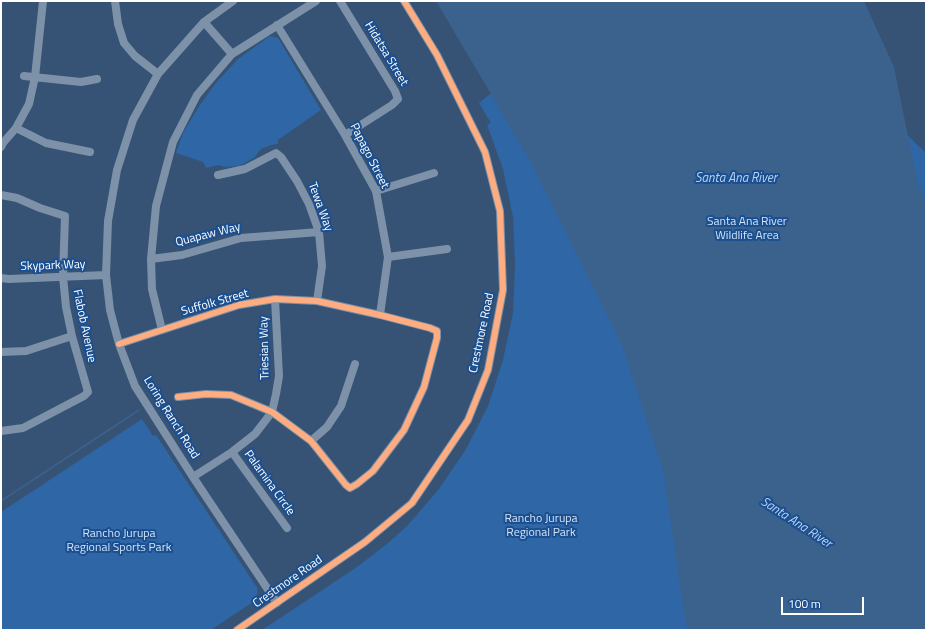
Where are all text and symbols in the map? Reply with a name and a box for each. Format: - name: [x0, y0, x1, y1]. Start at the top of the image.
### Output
- street label: Hidatsa Street: [361, 19, 411, 89]
- street label: Papago Street: [346, 121, 392, 191]
- water label: Santa Ana River: [695, 171, 777, 187]
- street label: Tewa Way: [304, 181, 336, 233]
- park label: Santa Ana River Wildlife Area: [707, 215, 787, 243]
- street label: Quapaw Way: [174, 220, 242, 250]
- street label: Skypark Way: [20, 258, 86, 274]
- street label: Suffolk Street: [180, 287, 250, 319]
- street label: Flabob Avenue: [69, 288, 99, 364]
- street label: Crestmore Road: [466, 292, 498, 374]
- street label: Triesian Way: [257, 316, 273, 380]
- street label: Loring Ranch Road: [140, 374, 202, 462]
- street label: Palamina Circle: [241, 448, 297, 518]
- water label: Santa Ana River: [757, 494, 835, 552]
- park label: Rancho Jurupa Regional Park: [504, 512, 578, 540]
- park label: Rancho Jurupa Regional Sports Park: [66, 527, 172, 555]
- street label: Crestmore Road: [251, 553, 325, 611]
- scale bar: [783, 589, 866, 615]
- text: 100 m: [788, 594, 821, 613]

